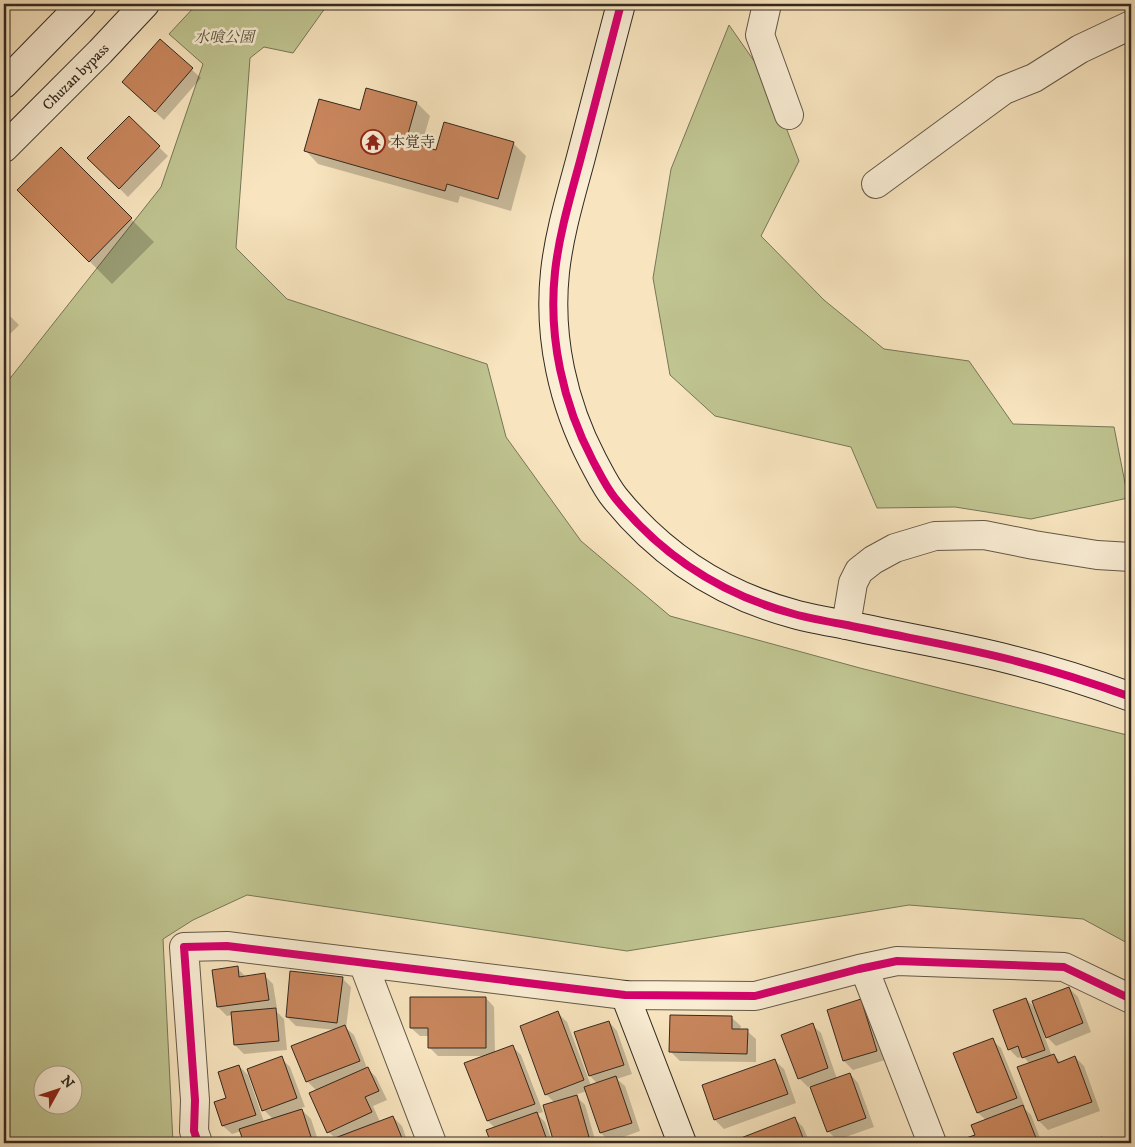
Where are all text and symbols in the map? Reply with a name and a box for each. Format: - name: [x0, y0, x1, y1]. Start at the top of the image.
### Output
- park label: 水喰公園: [194, 28, 257, 47]
- street label: Chuzan bypass: [38, 39, 113, 114]
- temple icon: 本覚寺: [360, 129, 386, 155]
- place label: 本覚寺: [390, 133, 435, 152]
- north arrow: [32, 1064, 82, 1114]
- text: N: [57, 1072, 78, 1093]

